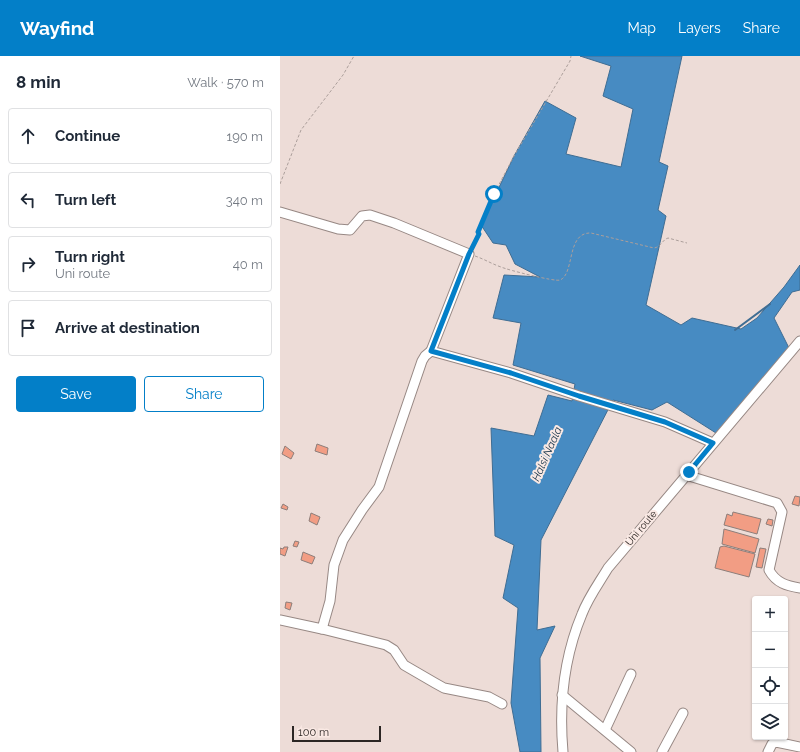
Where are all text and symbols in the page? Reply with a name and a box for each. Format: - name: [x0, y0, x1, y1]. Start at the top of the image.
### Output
- text: Wayfind: [20, 17, 94, 39]
- text: Map: [628, 20, 656, 36]
- text: Layers: [678, 20, 721, 36]
- text: Share: [743, 20, 780, 36]
- text: 8 min: [16, 72, 61, 92]
- text: Walk · 570 m: [187, 75, 264, 90]
- icon: ahead: [17, 125, 39, 147]
- text: Continue: [55, 127, 120, 145]
- text: 190 m: [227, 129, 263, 144]
- route start: [485, 185, 503, 203]
- icon: left: [17, 189, 39, 211]
- text: Turn left: [55, 191, 116, 209]
- text: 340 m: [226, 193, 263, 208]
- text: Turn right: [55, 248, 125, 266]
- icon: right: [17, 253, 39, 275]
- text: 40 m: [233, 257, 263, 272]
- text: Uni route: [55, 266, 110, 281]
- icon: arrive: [17, 317, 39, 339]
- text: Arrive at destination: [55, 319, 200, 337]
- button: Save: [16, 376, 136, 412]
- button: Share: [144, 376, 264, 412]
- water label: Halsi Naala: [529, 424, 565, 483]
- route end: [680, 463, 698, 481]
- street label: Uni route: [623, 508, 659, 548]
- map controls: [752, 596, 788, 740]
- button: +: [752, 596, 788, 632]
- button: −: [752, 632, 788, 668]
- button: locate: [752, 668, 788, 704]
- button: layers: [752, 704, 788, 740]
- scale bar: [292, 724, 381, 743]
- text: 100 m: [298, 726, 329, 739]

